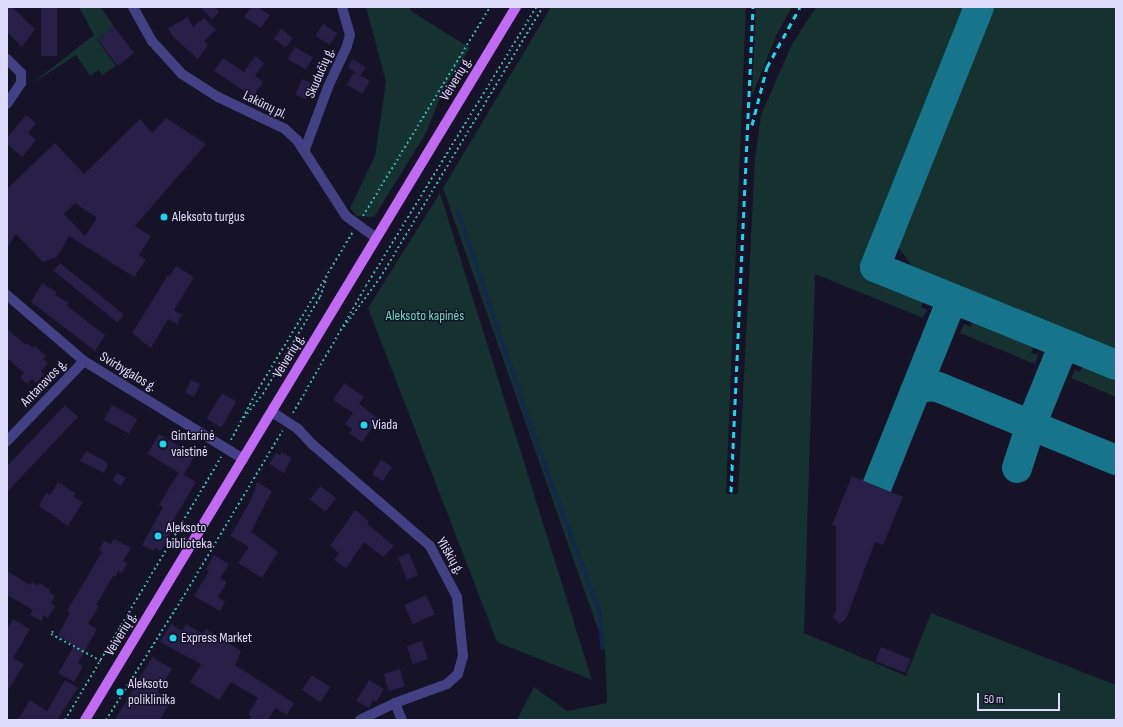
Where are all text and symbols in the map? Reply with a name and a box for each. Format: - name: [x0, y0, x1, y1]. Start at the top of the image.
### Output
- street label: Skudučių g.: [302, 45, 338, 101]
- street label: Veiverių g.: [436, 54, 476, 104]
- street label: Lakūnų pl.: [240, 87, 290, 123]
- place label: Aleksoto turgus: [172, 209, 245, 225]
- marker: Aleksoto turgus: [159, 212, 169, 222]
- park label: Aleksoto kapinės: [386, 308, 464, 324]
- street label: Veiverių g.: [269, 331, 309, 381]
- street label: Svirbygalos g.: [96, 348, 160, 396]
- street label: Antanavos g.: [17, 356, 71, 410]
- place label: Viada: [372, 417, 398, 433]
- marker: Viada: [359, 420, 369, 430]
- place label: Gintarinė vaistinė: [171, 428, 215, 460]
- marker: Gintarinė vaistinė: [158, 439, 168, 449]
- place label: Aleksoto biblioteka: [166, 520, 212, 552]
- marker: Aleksoto biblioteka: [153, 531, 163, 541]
- street label: Yliškių g.: [432, 534, 468, 578]
- street label: Veiverių g.: [101, 609, 141, 659]
- place label: Express Market: [181, 630, 252, 646]
- marker: Express Market: [168, 633, 178, 643]
- place label: Aleksoto poliklinika: [128, 676, 175, 708]
- scale bar: [979, 685, 1062, 711]
- marker: Aleksoto poliklinika: [115, 687, 125, 697]
- text: 50 m: [984, 692, 1004, 707]

